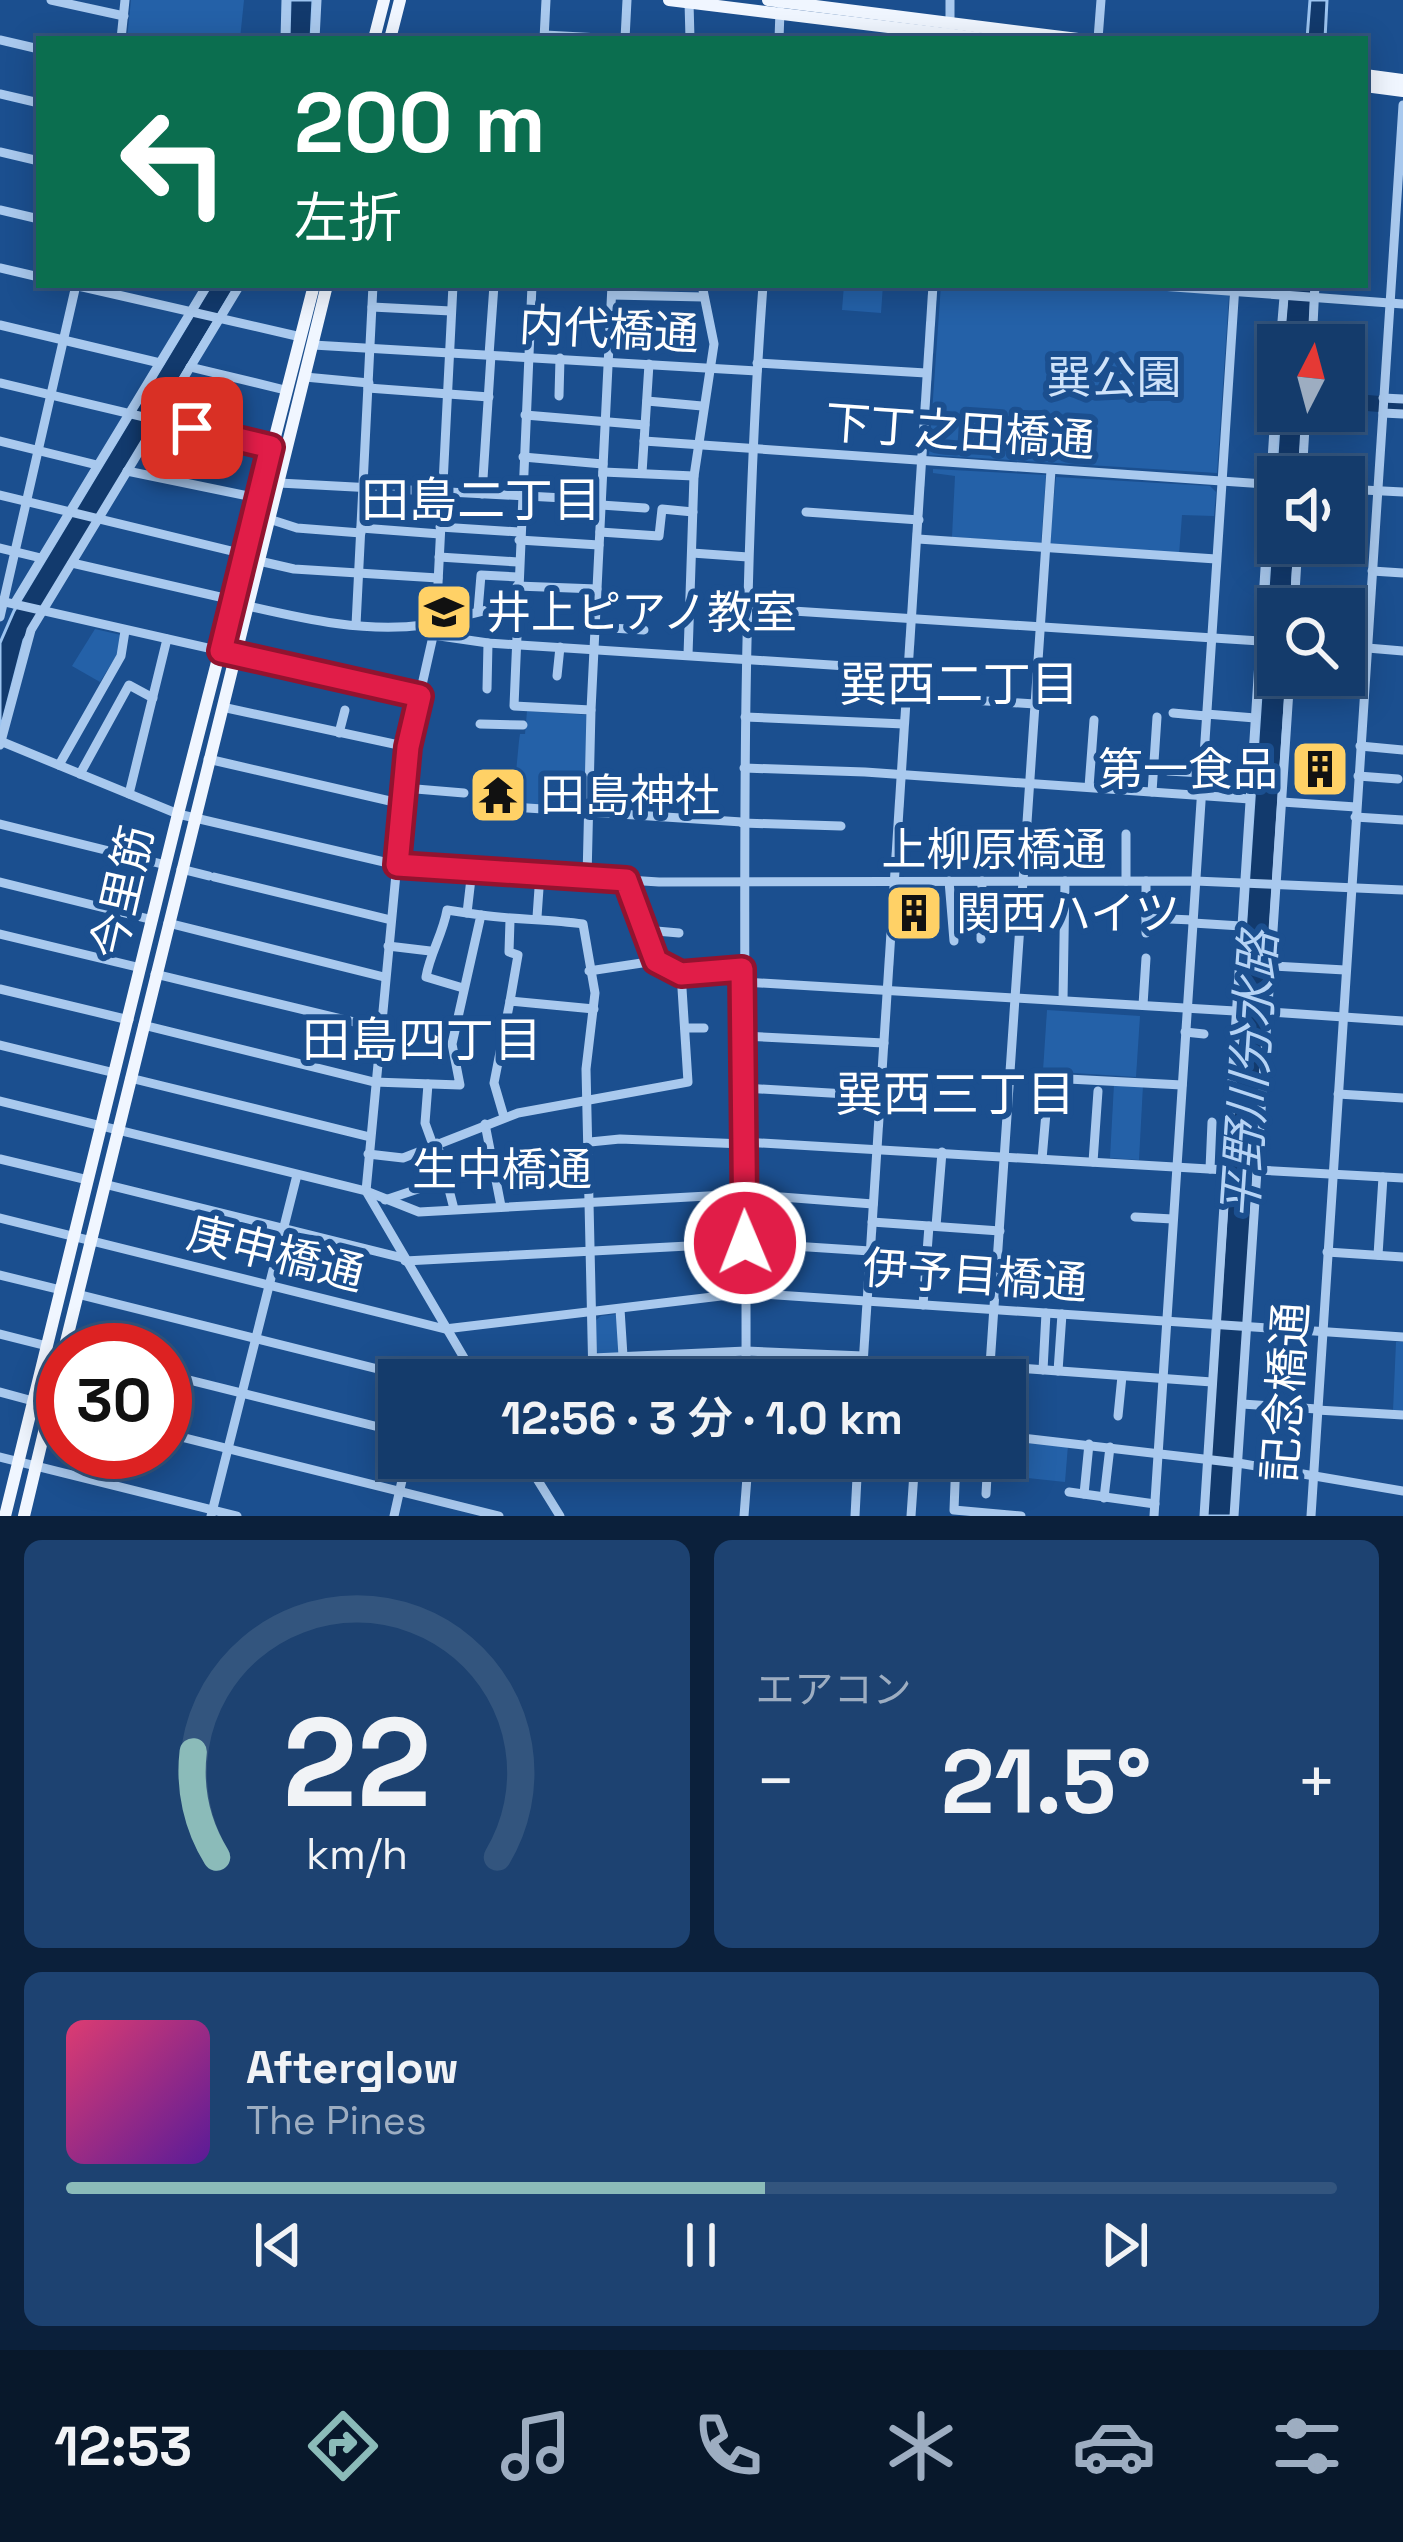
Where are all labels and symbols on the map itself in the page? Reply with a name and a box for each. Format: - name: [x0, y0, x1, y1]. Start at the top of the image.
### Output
- street label: 内代橋通: [518, 296, 700, 363]
- north arrow: [1257, 324, 1365, 432]
- park label: 巽公園: [1046, 349, 1182, 406]
- pin: [141, 377, 243, 479]
- street label: 下丁之田橋通: [823, 394, 1097, 469]
- district label: 田島二丁目: [361, 470, 601, 531]
- school or university icon: 井上ピアノ教室: [413, 581, 475, 643]
- place label: 井上ピアノ教室: [486, 584, 797, 641]
- district label: 巽西二丁目: [839, 654, 1079, 715]
- building icon: 第一食品: [1289, 738, 1351, 800]
- place label: 第一食品: [1098, 741, 1278, 798]
- temple icon: 田島神社: [467, 764, 529, 826]
- place label: 田島神社: [540, 767, 720, 824]
- street label: 今里筋: [80, 820, 165, 964]
- street label: 上柳原橋通: [881, 821, 1107, 878]
- building icon: 関西ハイツ: [883, 882, 945, 944]
- place label: 関西ハイツ: [956, 885, 1180, 942]
- water label: 平野川分水路: [1209, 925, 1290, 1221]
- district label: 田島四丁目: [302, 1010, 542, 1071]
- district label: 巽西三丁目: [835, 1064, 1075, 1125]
- street label: 生中橋通: [412, 1141, 592, 1198]
- position arrow: [682, 1180, 808, 1306]
- street label: 庚申橋通: [182, 1204, 370, 1303]
- street label: 伊予目橋通: [861, 1239, 1089, 1312]
- street label: 記念橋通: [1251, 1300, 1320, 1484]
- speed limit sign: 30: [36, 1323, 192, 1479]

